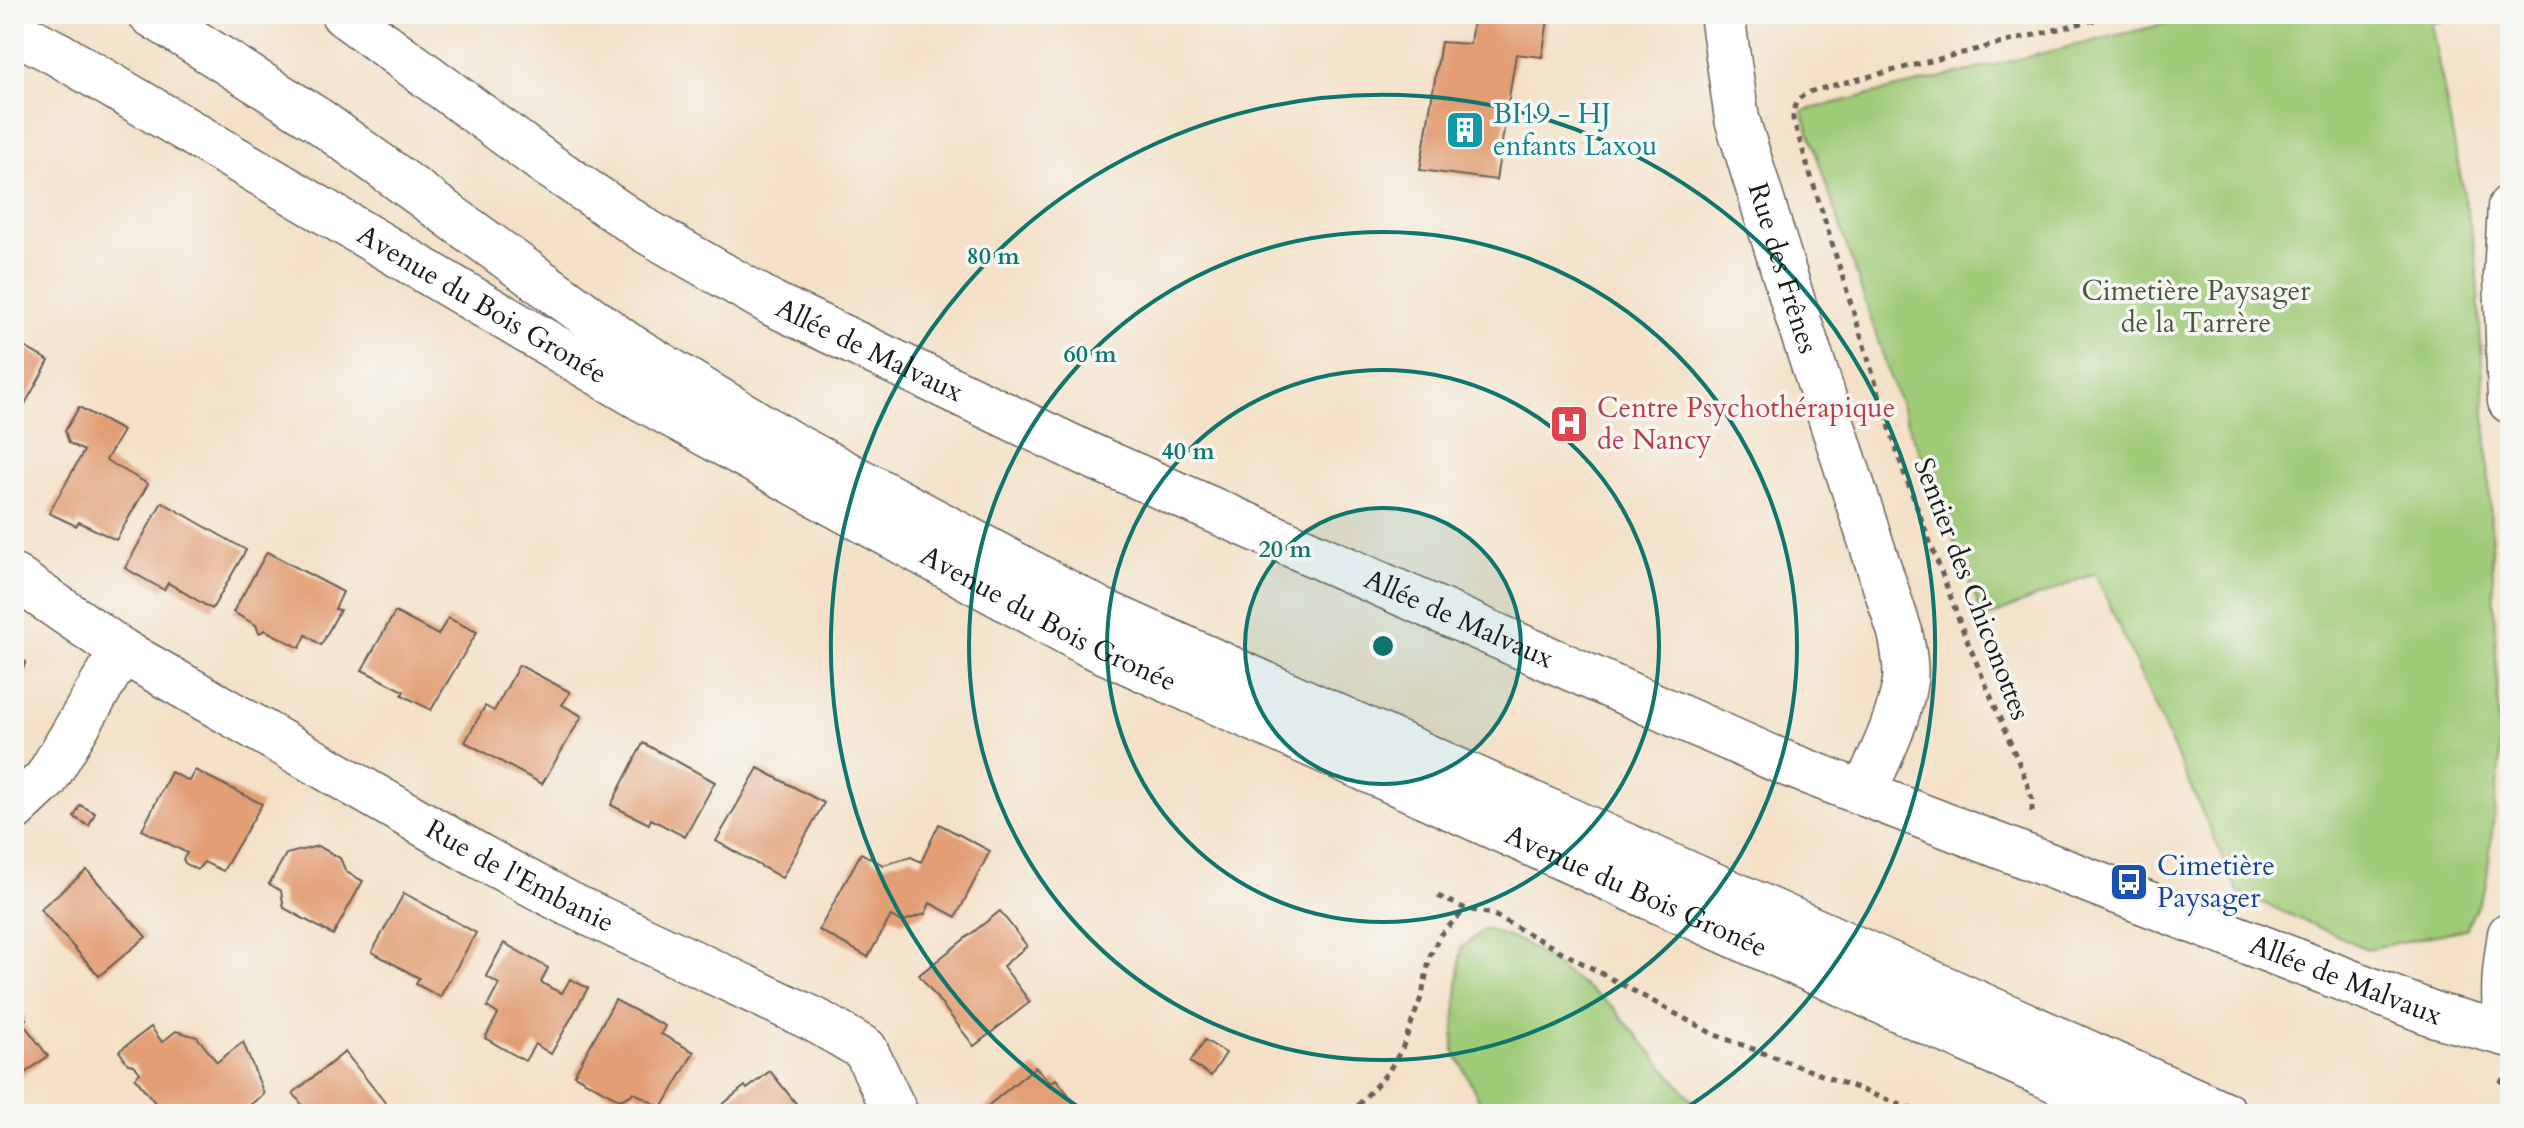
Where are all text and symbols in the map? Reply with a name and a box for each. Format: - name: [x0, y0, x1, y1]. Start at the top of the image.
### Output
- place label: BI19 - HJ enfants Laxou: [1493, 95, 1657, 165]
- building icon: BI19 - HJ enfants Laxou: [1444, 109, 1486, 151]
- street label: Rue des Frênes: [1739, 178, 1827, 358]
- street label: Avenue du Bois Gronée: [350, 216, 614, 393]
- text: 80 m: [966, 240, 1020, 273]
- park label: Cimetière Paysager de la Tarrère: [2081, 272, 2311, 342]
- street label: Allée de Malvaux: [769, 289, 969, 411]
- text: 60 m: [1063, 338, 1117, 371]
- place label: Centre Psychothérapique de Nancy: [1597, 389, 1895, 459]
- hospital icon: Centre Psychothérapique de Nancy: [1548, 403, 1590, 445]
- text: 40 m: [1161, 435, 1215, 468]
- street label: Sentier des Chiconottes: [1905, 453, 2039, 725]
- text: 20 m: [1258, 533, 1312, 566]
- street label: Avenue du Bois Gronée: [913, 536, 1183, 701]
- street label: Allée de Malvaux: [1358, 560, 1560, 677]
- centre of rings: [1369, 632, 1397, 660]
- street label: Rue de l'Embanie: [419, 810, 620, 941]
- street label: Avenue du Bois Gronée: [1499, 815, 1773, 967]
- place label: Cimetière Paysager: [2157, 847, 2275, 917]
- bus stop icon: Cimetière Paysager: [2108, 861, 2150, 903]
- street label: Allée de Malvaux: [2244, 926, 2448, 1035]

